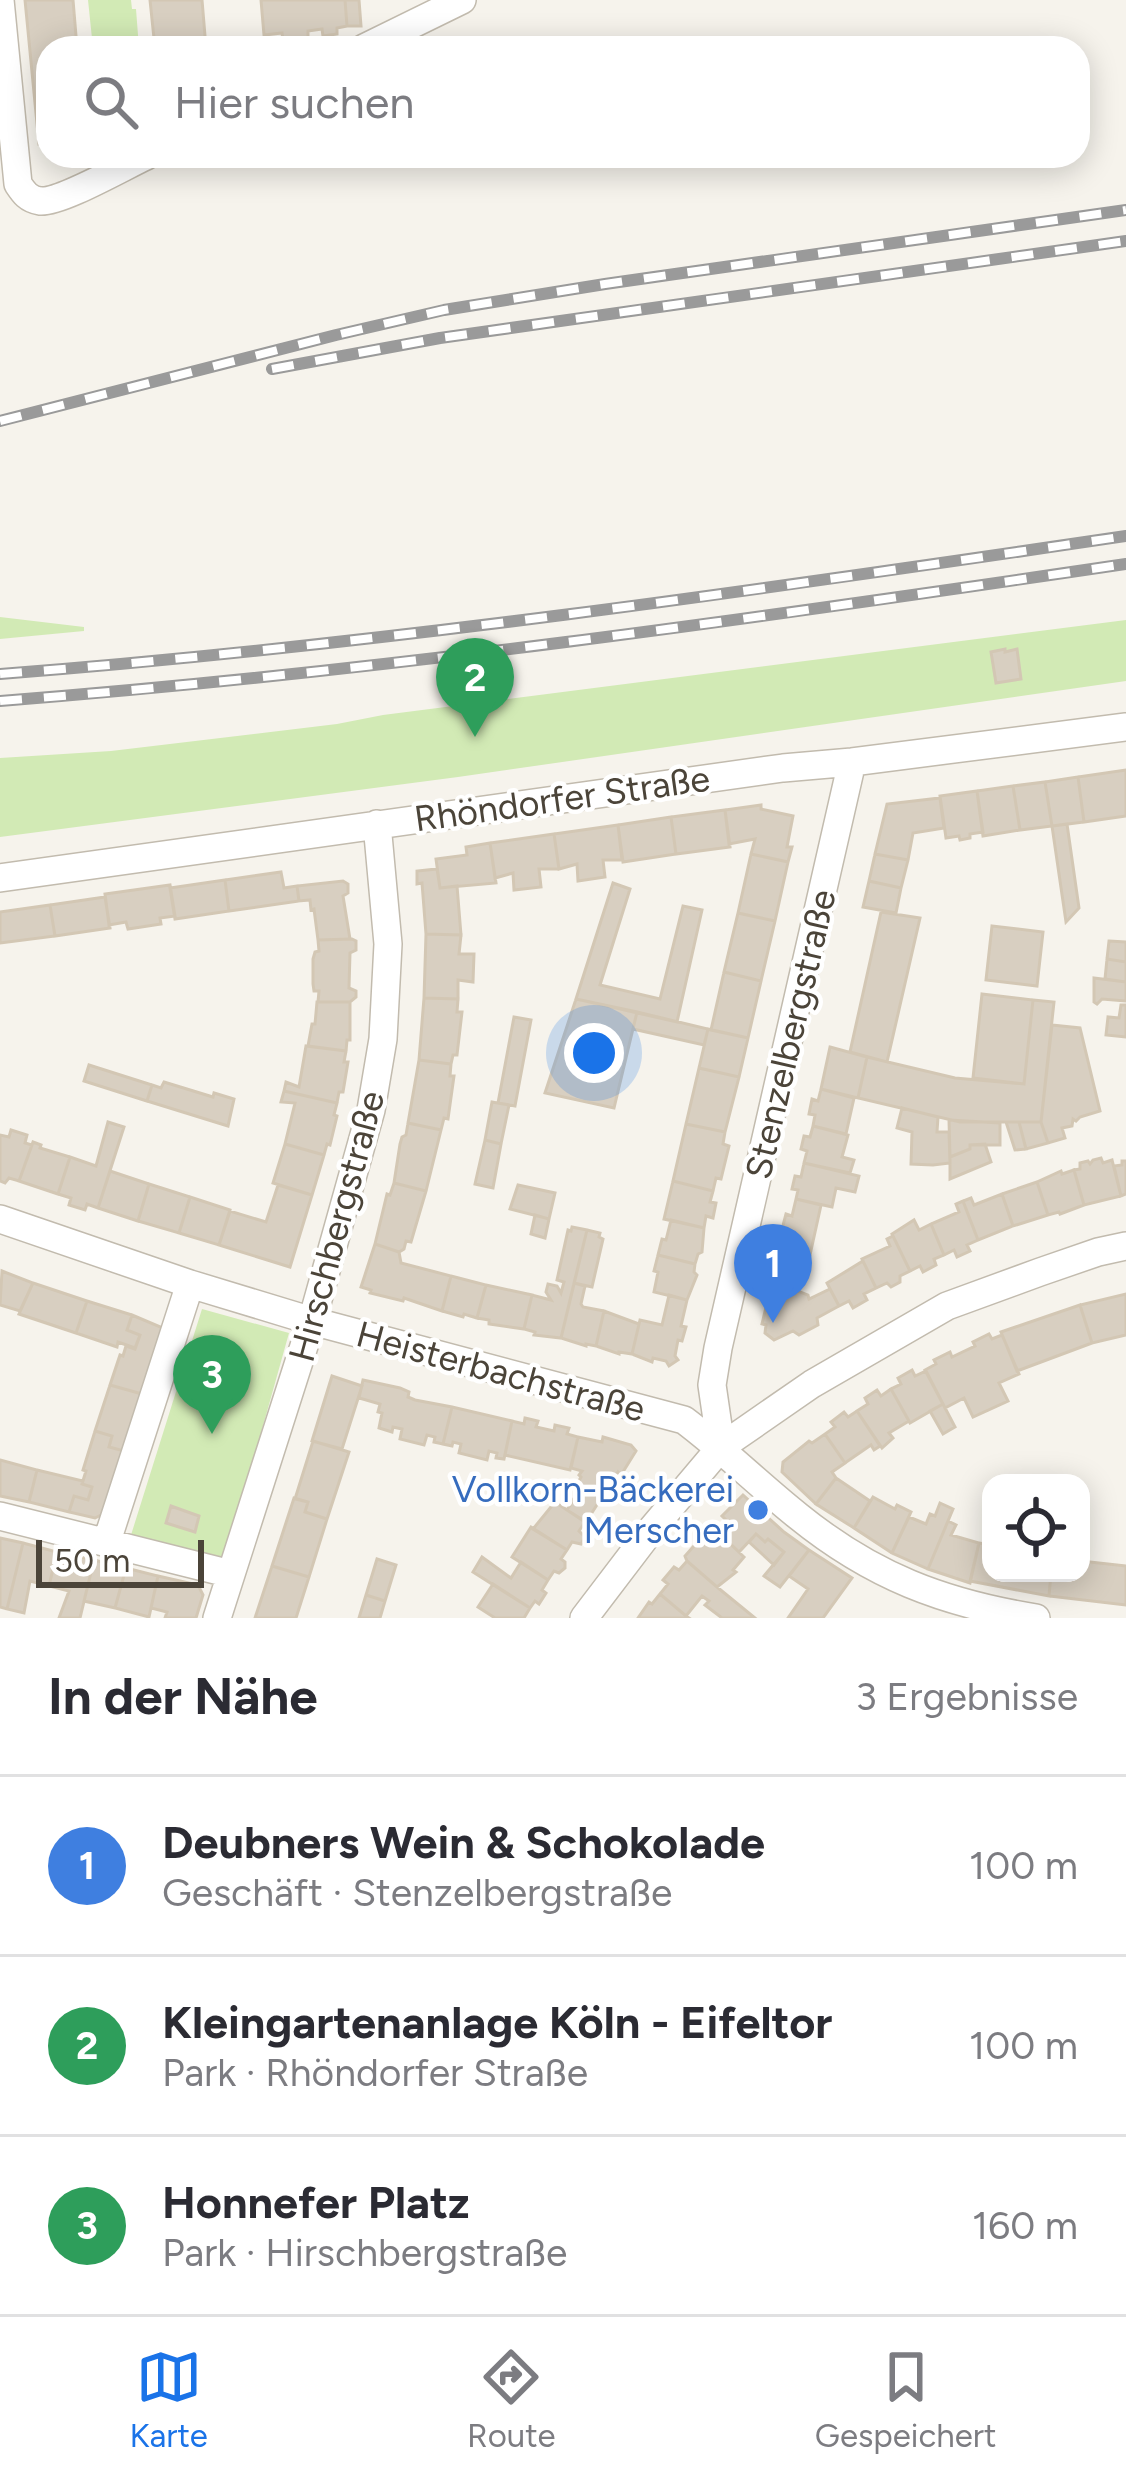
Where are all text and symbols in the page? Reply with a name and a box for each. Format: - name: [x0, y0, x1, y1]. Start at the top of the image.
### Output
- search box: [36, 36, 1090, 168]
- icon: search: [78, 69, 144, 135]
- text: Hier suchen: [174, 75, 414, 129]
- pin: 2: [436, 638, 514, 737]
- street label: Rhöndorfer Straße: [412, 756, 713, 841]
- street label: Stenzelbergstraße: [736, 885, 845, 1183]
- your location: [564, 1023, 624, 1083]
- street label: Hirschbergstraße: [280, 1086, 393, 1366]
- pin: 1: [734, 1224, 812, 1323]
- street label: Heisterbachstraße: [352, 1312, 650, 1431]
- pin: 3: [173, 1335, 251, 1434]
- place label: Vollkorn-Bäckerei Merscher: [452, 1468, 734, 1552]
- map controls: [982, 1474, 1090, 1582]
- button: locate: [982, 1474, 1090, 1582]
- marker: Vollkorn-Bäckerei Merscher: [745, 1497, 771, 1523]
- scale bar: [36, 1534, 204, 1587]
- text: 50 m: [54, 1541, 130, 1580]
- text: In der Nähe: [48, 1666, 318, 1727]
- text: 3 Ergebnisse: [855, 1673, 1078, 1720]
- text: Deubners Wein & Schokolade: [162, 1815, 765, 1869]
- text: 1: [79, 1842, 95, 1889]
- text: 100 m: [969, 1842, 1078, 1889]
- text: Geschäft · Stenzelbergstraße: [162, 1869, 672, 1916]
- text: Kleingartenanlage Köln - Eifeltor: [162, 1995, 832, 2049]
- text: 2: [76, 2022, 98, 2069]
- text: 100 m: [969, 2022, 1078, 2069]
- text: Park · Rhöndorfer Straße: [162, 2049, 588, 2096]
- text: Honnefer Platz: [162, 2175, 470, 2229]
- text: 3: [76, 2202, 98, 2249]
- text: 160 m: [972, 2202, 1078, 2249]
- text: Park · Hirschbergstraße: [162, 2229, 567, 2276]
- tab: Karte: [130, 2344, 208, 2455]
- tab: Route: [467, 2344, 556, 2455]
- tab: Gespeichert: [815, 2344, 996, 2455]

